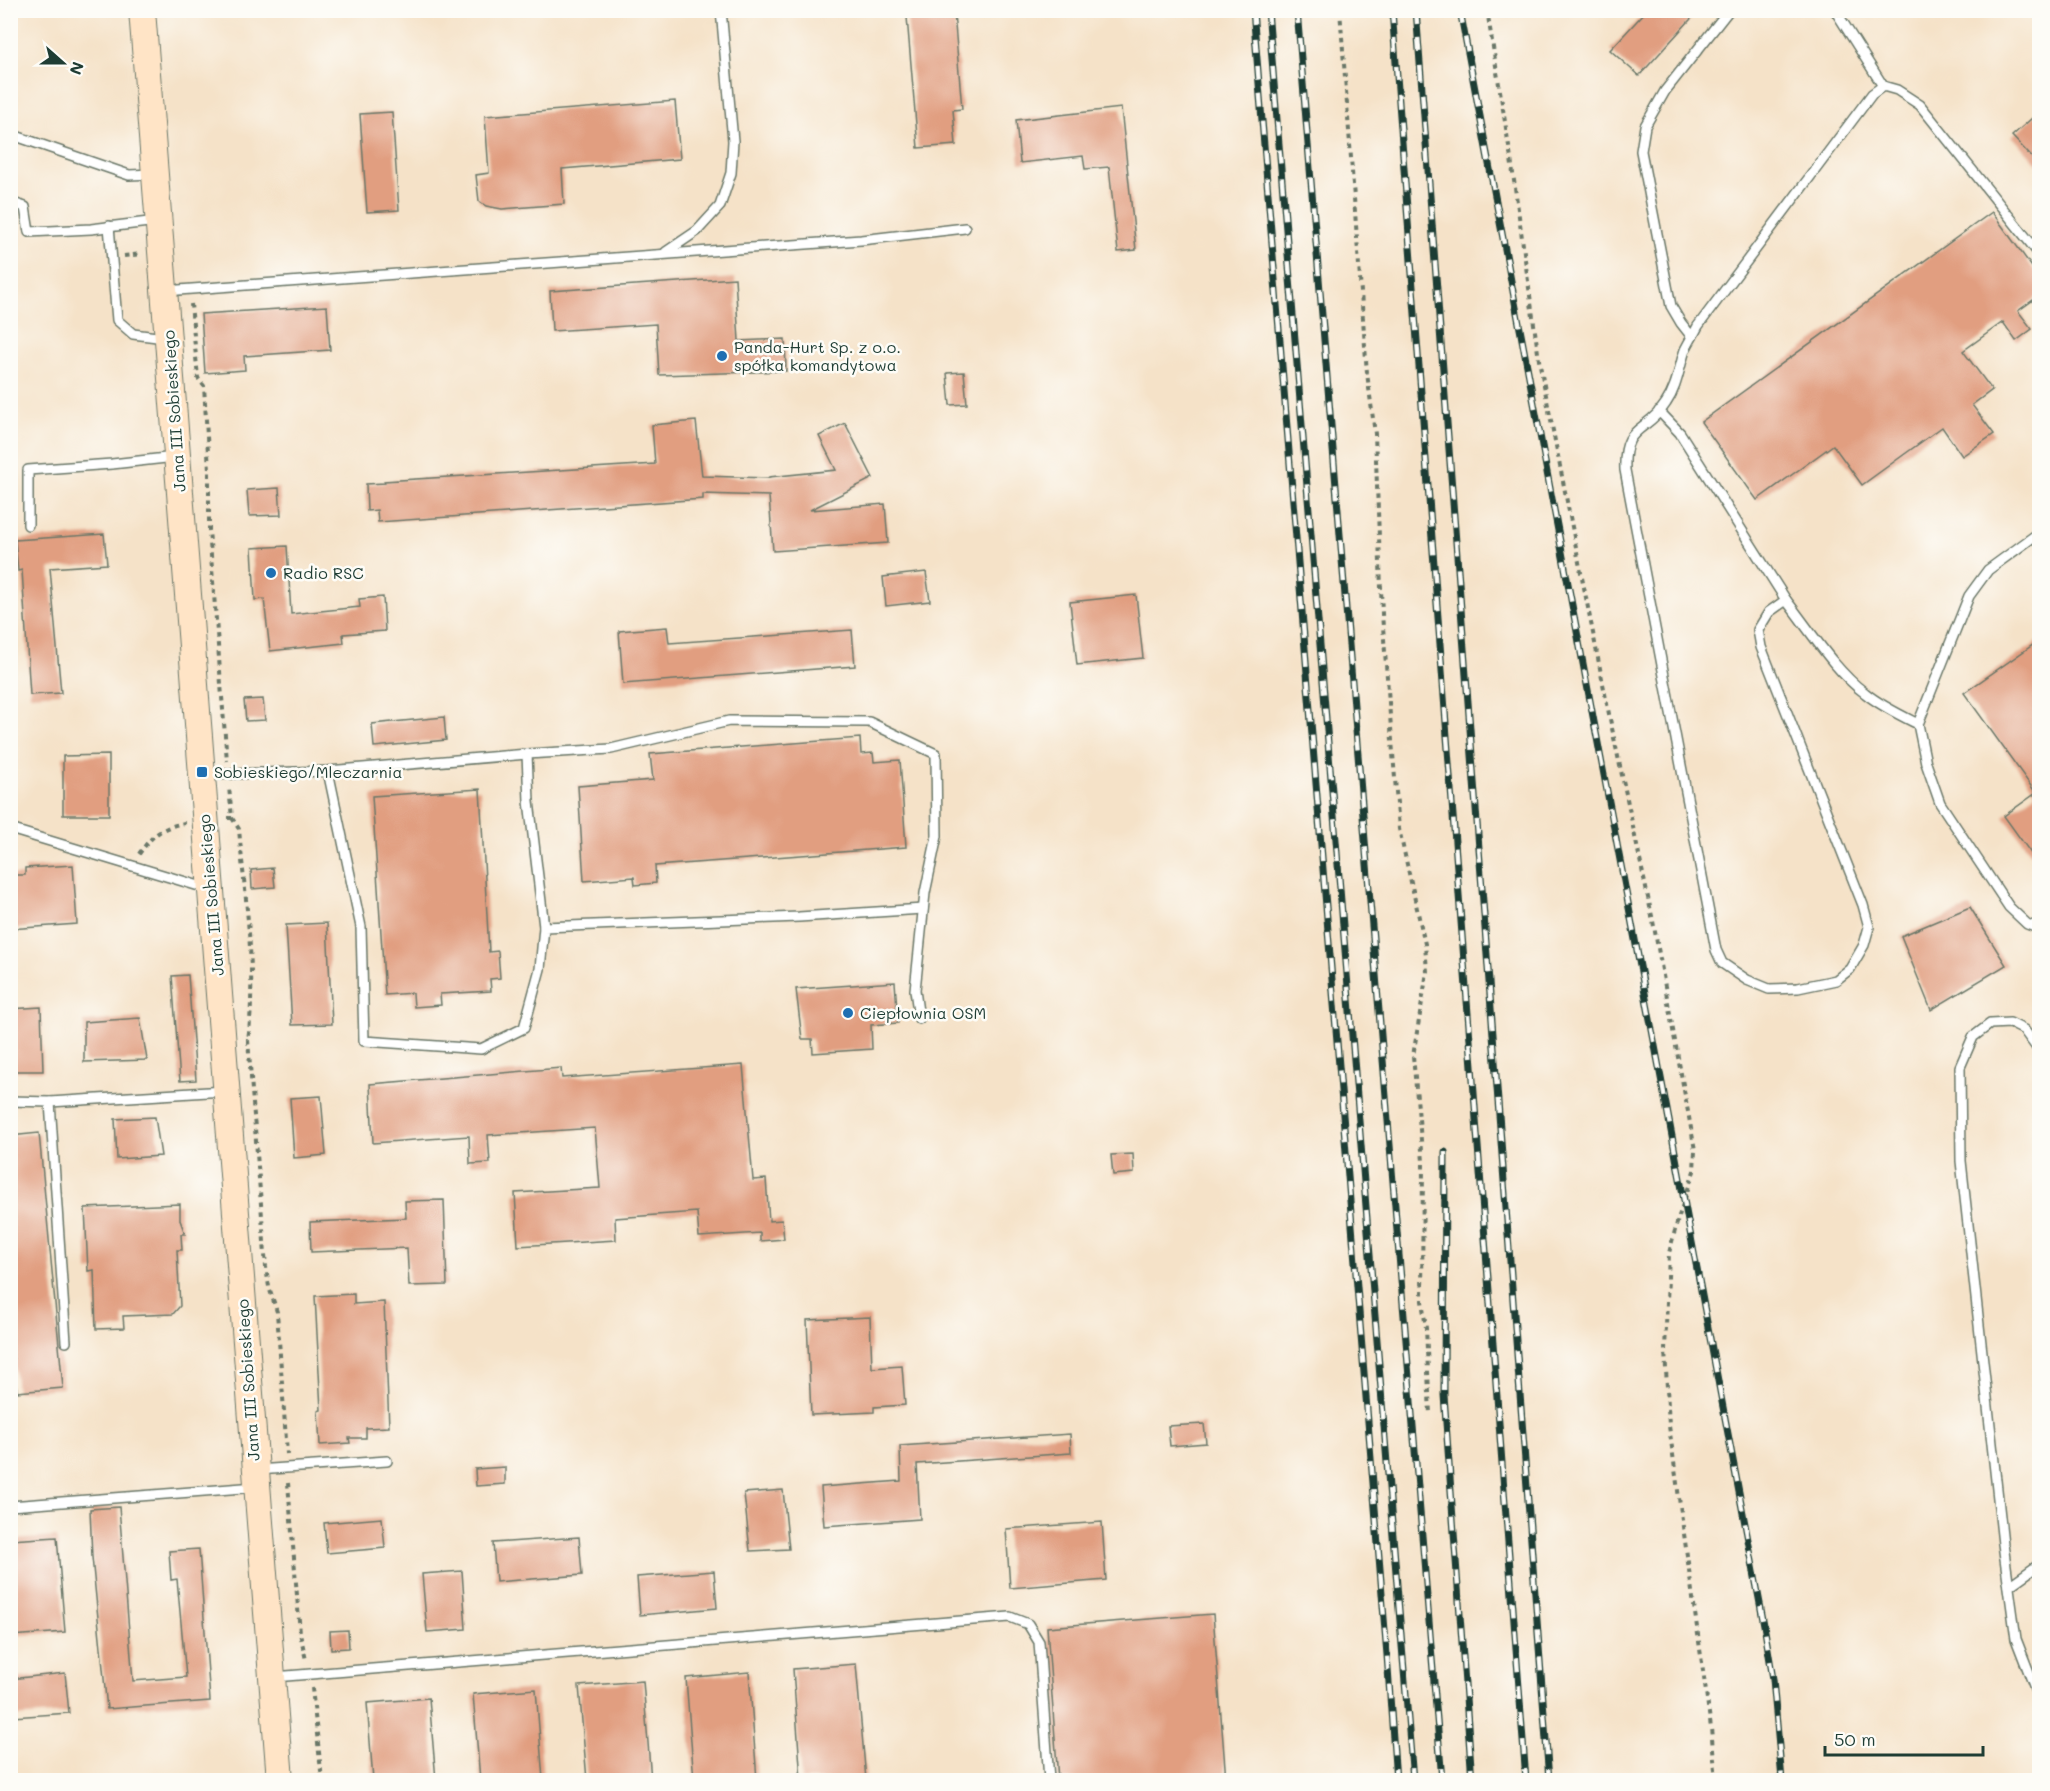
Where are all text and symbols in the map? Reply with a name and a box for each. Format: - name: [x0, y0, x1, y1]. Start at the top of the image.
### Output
- north arrow: [33, 33, 93, 93]
- text: N: [65, 59, 89, 78]
- street label: Jana III Sobieskiego: [157, 329, 190, 493]
- place label: Panda-Hurt Sp. z o.o. spółka komandytowa: [734, 336, 901, 375]
- marker: Panda-Hurt Sp. z o.o. spółka komandytowa: [715, 349, 729, 363]
- place label: Radio RSC: [283, 562, 364, 583]
- marker: Radio RSC: [264, 566, 278, 580]
- place label: Sobieskiego/Mleczarnia: [214, 761, 402, 782]
- marker: Sobieskiego/Mleczarnia: [195, 765, 209, 779]
- street label: Jana III Sobieskiego: [193, 813, 228, 977]
- place label: Ciepłownia OSM: [860, 1002, 986, 1023]
- marker: Ciepłownia OSM: [841, 1006, 855, 1020]
- street label: Jana III Sobieskiego: [231, 1298, 264, 1462]
- scale bar: [1825, 1719, 1982, 1757]
- text: 50 m: [1834, 1727, 1876, 1751]

